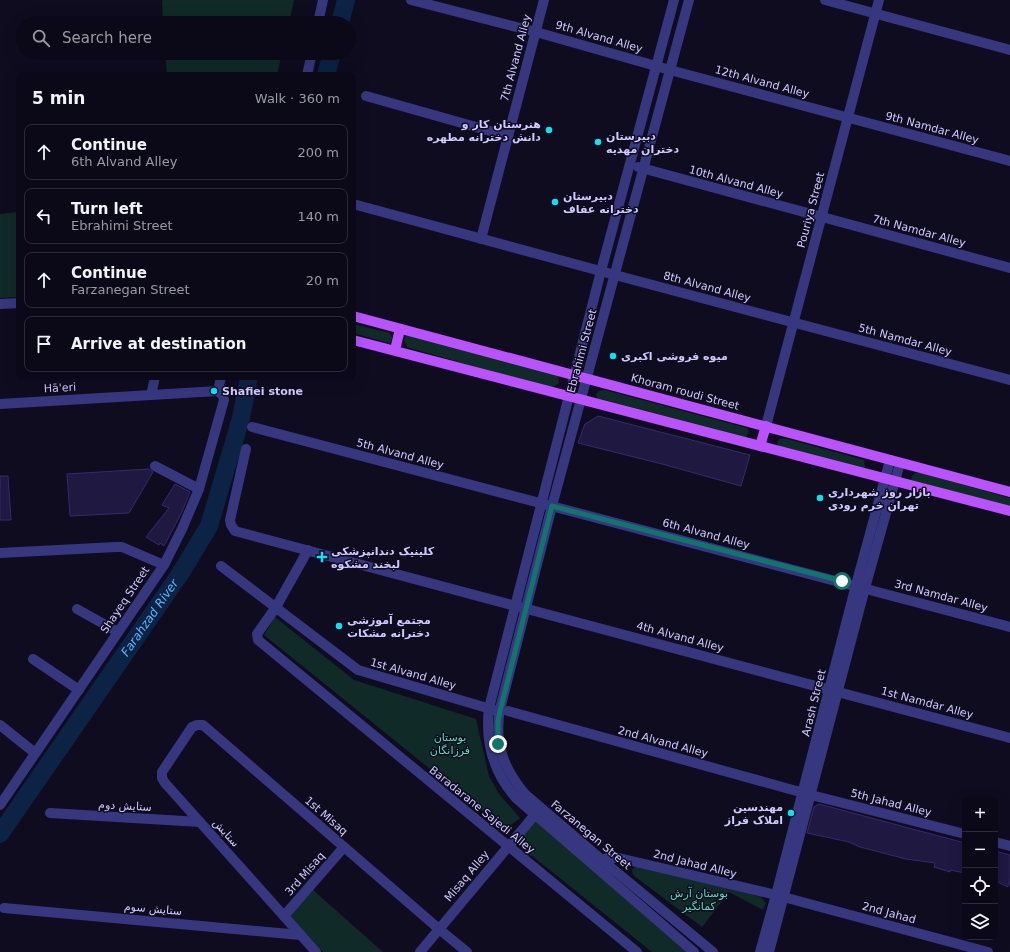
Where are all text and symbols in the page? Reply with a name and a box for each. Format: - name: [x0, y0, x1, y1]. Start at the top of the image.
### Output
- street label: 7th Alvand Alley: [498, 12, 534, 103]
- search box: [16, 16, 356, 60]
- street label: 9th Alvand Alley: [554, 18, 645, 56]
- icon: search: [30, 27, 52, 49]
- text: Search here: [62, 29, 152, 47]
- street label: 12th Alvand Alley: [713, 63, 811, 101]
- text: 5 min: [32, 88, 85, 108]
- text: Walk · 360 m: [255, 91, 340, 106]
- street label: 9th Namdar Alley: [884, 109, 981, 147]
- place label: هنرستان کار و دانش دخترانه مطهره: [427, 118, 541, 144]
- marker: هنرستان کار و دانش دخترانه مطهره: [544, 125, 554, 135]
- place label: دبیرستان دختران مهدیه: [606, 130, 679, 156]
- text: Continue: [71, 136, 147, 154]
- marker: دبیرستان دختران مهدیه: [593, 137, 603, 147]
- icon: ahead: [33, 141, 55, 163]
- text: 200 m: [297, 145, 339, 160]
- text: 6th Alvand Alley: [71, 154, 177, 169]
- street label: 10th Alvand Alley: [687, 163, 785, 201]
- street label: Pouriya Street: [795, 170, 828, 249]
- place label: دبیرستان دخترانه عفاف: [563, 190, 639, 216]
- marker: دبیرستان دخترانه عفاف: [550, 197, 560, 207]
- text: Turn left: [71, 200, 143, 218]
- icon: left: [33, 205, 55, 227]
- text: 140 m: [297, 209, 339, 224]
- street label: 7th Namdar Alley: [871, 212, 968, 250]
- text: Ebrahimi Street: [71, 218, 173, 233]
- text: Continue: [71, 264, 147, 282]
- icon: ahead: [33, 269, 55, 291]
- street label: 8th Alvand Alley: [662, 269, 753, 305]
- text: 20 m: [306, 273, 339, 288]
- text: Farzanegan Street: [71, 282, 190, 297]
- street label: Ebrahimi Street: [565, 307, 600, 394]
- street label: 5th Namdar Alley: [857, 321, 954, 359]
- icon: arrive: [33, 333, 55, 355]
- text: Arrive at destination: [71, 335, 246, 353]
- place label: میوه فروشی اکبری: [621, 350, 728, 363]
- marker: میوه فروشی اکبری: [608, 351, 618, 361]
- street label: Khoram roudi Street: [630, 371, 741, 413]
- street label: Hā'eri: [43, 381, 77, 395]
- place label: Shafiei stone: [222, 385, 303, 398]
- marker: Shafiei stone: [209, 386, 219, 396]
- street label: 5th Alvand Alley: [355, 436, 446, 472]
- place label: بازار روز شهرداری تهران خرم رودی: [828, 486, 931, 512]
- marker: بازار روز شهرداری تهران خرم رودی: [815, 493, 825, 503]
- street label: 6th Alvand Alley: [661, 516, 752, 552]
- place label: کلینیک دندانپزشکی لبخند مشکوه: [331, 545, 435, 571]
- marker: کلینیک دندانپزشکی لبخند مشکوه: [316, 551, 328, 563]
- street label: Shayeq Street: [98, 564, 153, 636]
- route start: [833, 572, 851, 590]
- water label: Farahzad River: [118, 576, 182, 659]
- street label: 3rd Namdar Alley: [893, 577, 990, 615]
- place label: مجتمع آموزشی دخترانه مشکات: [347, 613, 431, 640]
- street label: 4th Alvand Alley: [635, 619, 726, 655]
- marker: مجتمع آموزشی دخترانه مشکات: [334, 621, 344, 631]
- street label: 1st Alvand Alley: [369, 656, 458, 693]
- street label: Arash Street: [799, 668, 829, 738]
- street label: 1st Namdar Alley: [879, 684, 975, 722]
- street label: 2nd Alvand Alley: [617, 724, 710, 760]
- park label: بوستان فرزانگان: [430, 731, 470, 757]
- route end: [489, 735, 507, 753]
- street label: Baradarane Sajedi Alley: [427, 763, 538, 857]
- street label: 5th Jahad Alley: [849, 787, 933, 819]
- street label: 1st Misaq: [302, 794, 350, 838]
- map controls: [962, 796, 998, 940]
- button: +: [962, 796, 998, 832]
- street label: ستایش دوم: [98, 798, 152, 814]
- street label: Farzanegan Street: [548, 798, 634, 873]
- place label: مهندسین املاک فراز: [724, 801, 783, 827]
- marker: مهندسین املاک فراز: [786, 808, 796, 818]
- street label: ستایش: [210, 816, 242, 850]
- button: −: [962, 832, 998, 868]
- street label: 2nd Jahad Alley: [652, 847, 739, 881]
- street label: Misaq Alley: [442, 848, 492, 904]
- street label: 3rd Misaq: [282, 849, 328, 899]
- button: locate: [962, 868, 998, 904]
- park label: بوستان آرش کمانگیر: [670, 886, 728, 913]
- street label: ستایش سوم: [123, 900, 183, 918]
- street label: 2nd Jahad: [861, 900, 917, 926]
- button: layers: [962, 904, 998, 940]

